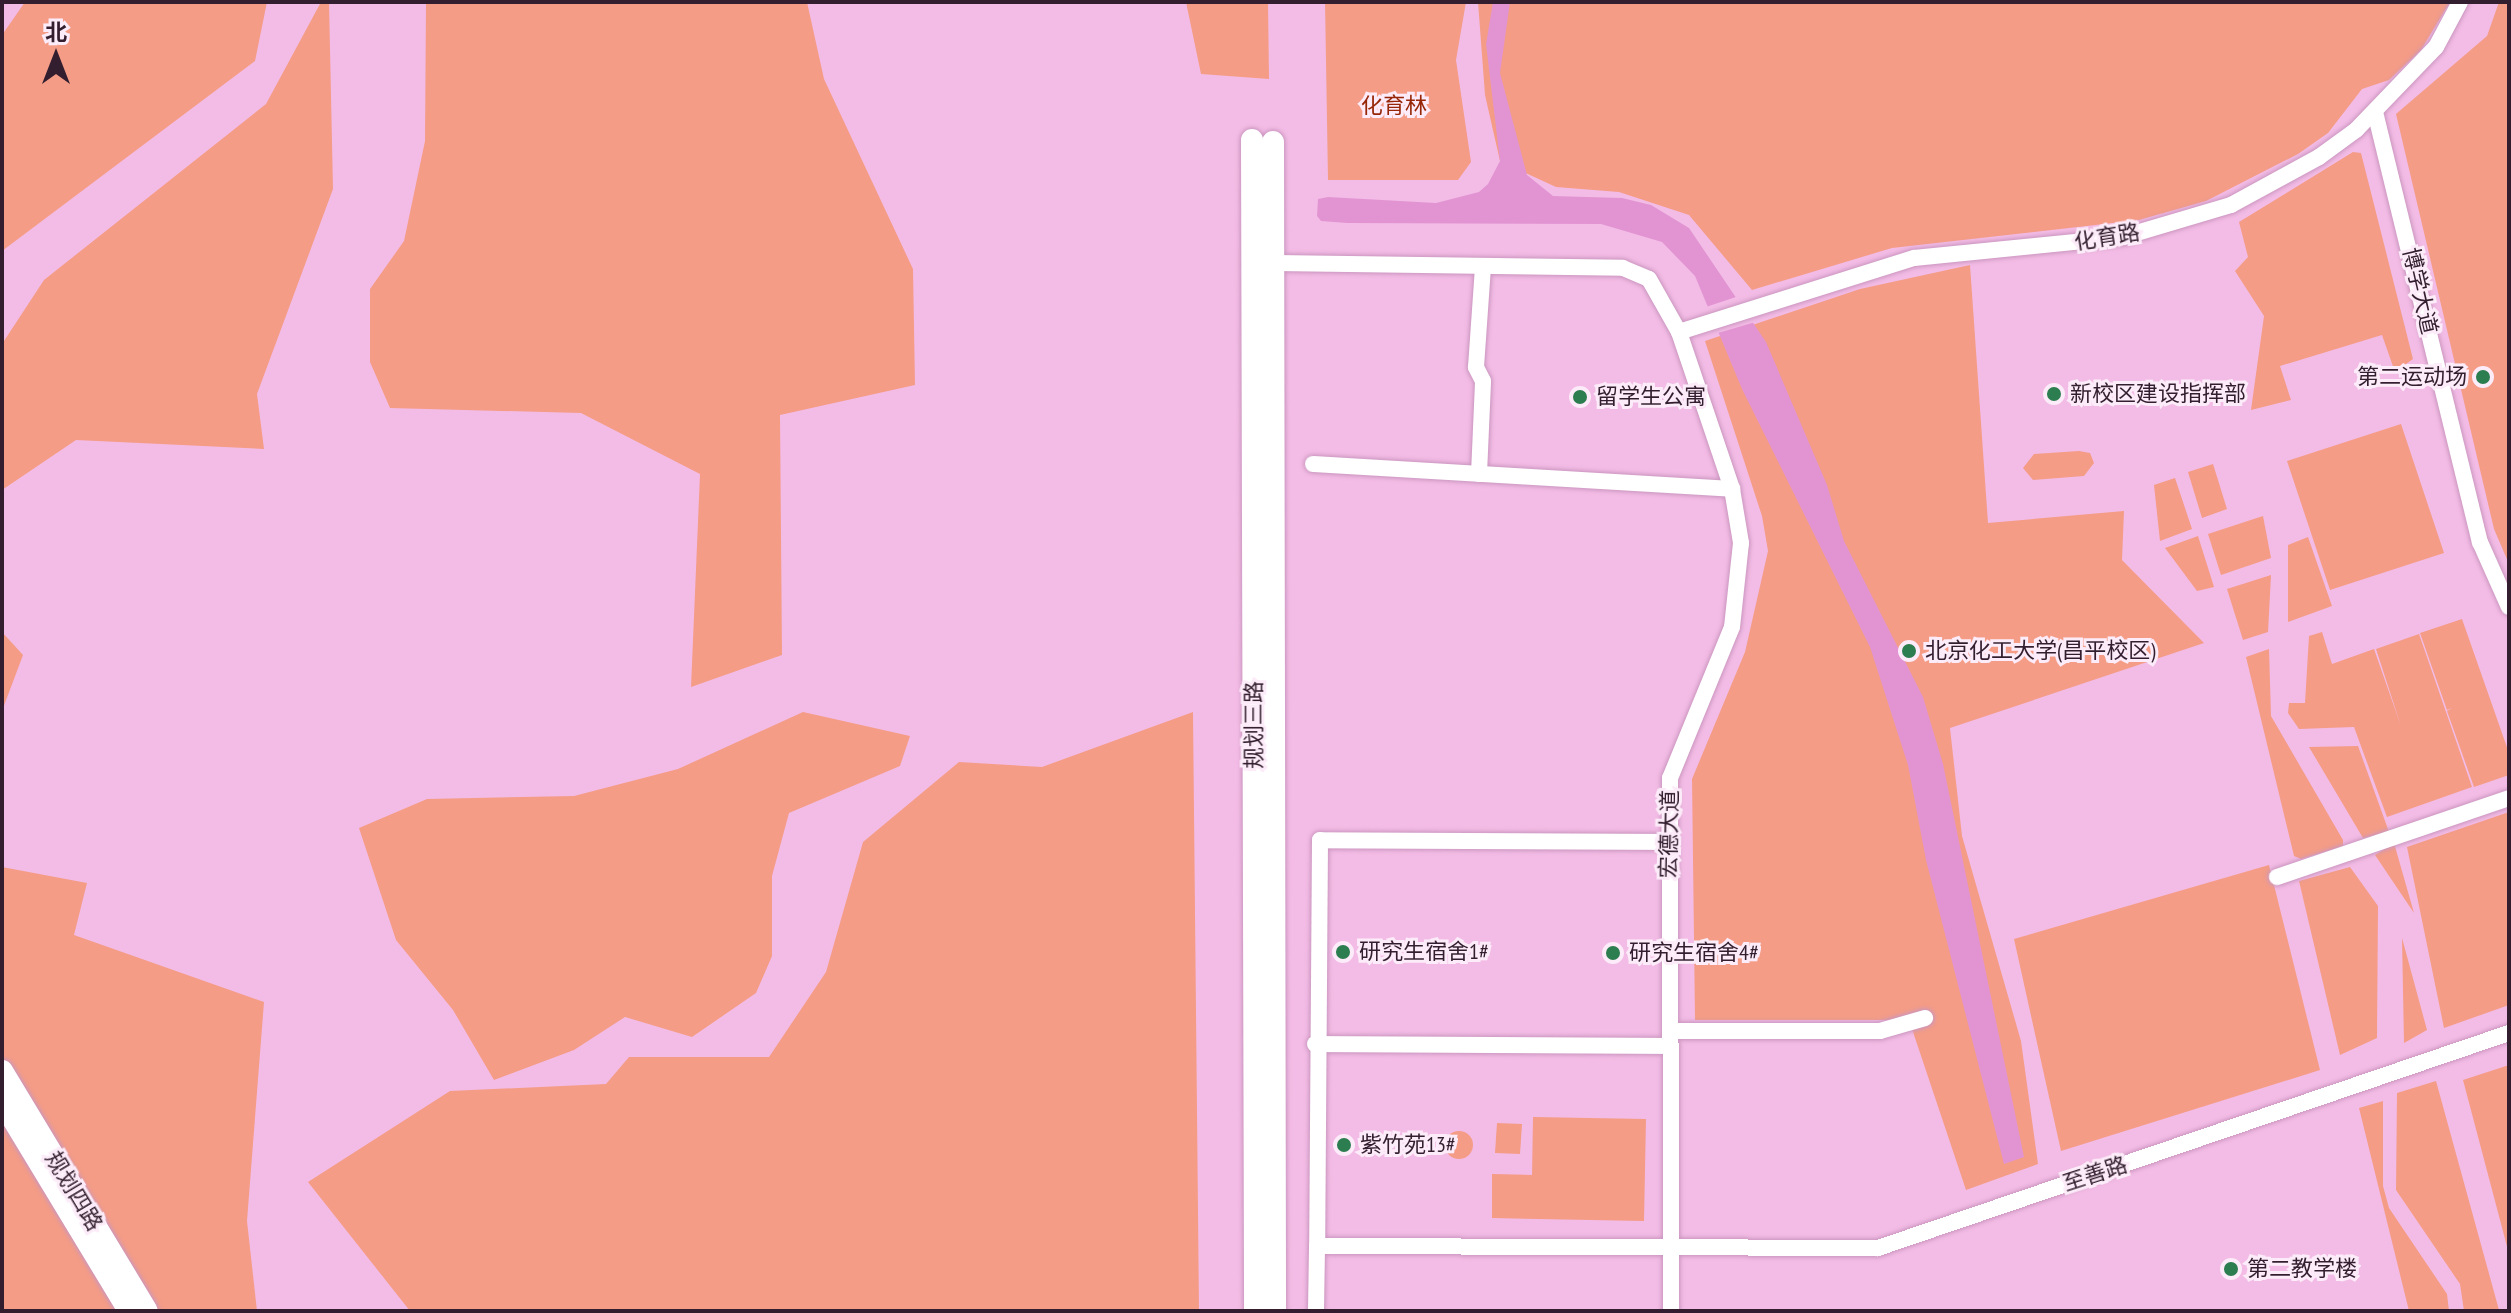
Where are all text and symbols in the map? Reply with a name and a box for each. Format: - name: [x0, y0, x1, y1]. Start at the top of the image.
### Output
- north arrow: [16, 16, 96, 96]
- text: 北: [45, 18, 67, 46]
- park label: 化育林: [1361, 93, 1427, 119]
- street label: 化育路: [2072, 219, 2142, 255]
- street label: 博学大道: [2397, 245, 2443, 337]
- place label: 第二运动场: [2357, 364, 2467, 390]
- marker: 第二运动场: [2474, 368, 2492, 386]
- place label: 新校区建设指挥部: [2070, 381, 2246, 407]
- place label: 留学生公寓: [1596, 384, 1706, 410]
- marker: 新校区建设指挥部: [2045, 385, 2063, 403]
- marker: 留学生公寓: [1571, 388, 1589, 406]
- place label: 北京化工大学(昌平校区): [1925, 638, 2155, 664]
- marker: 北京化工大学(昌平校区): [1900, 642, 1918, 660]
- street label: 规划三路: [1241, 681, 1267, 769]
- street label: 宏德大道: [1655, 790, 1683, 878]
- place label: 研究生宿舍1#: [1359, 939, 1489, 965]
- place label: 研究生宿舍4#: [1629, 940, 1759, 966]
- marker: 研究生宿舍1#: [1334, 943, 1352, 961]
- marker: 研究生宿舍4#: [1604, 944, 1622, 962]
- place label: 紫竹苑13#: [1360, 1132, 1456, 1158]
- marker: 紫竹苑13#: [1335, 1136, 1353, 1154]
- street label: 规划四路: [40, 1146, 108, 1236]
- street label: 至善路: [2060, 1151, 2130, 1197]
- place label: 第二教学楼: [2247, 1256, 2357, 1282]
- marker: 第二教学楼: [2222, 1260, 2240, 1278]

